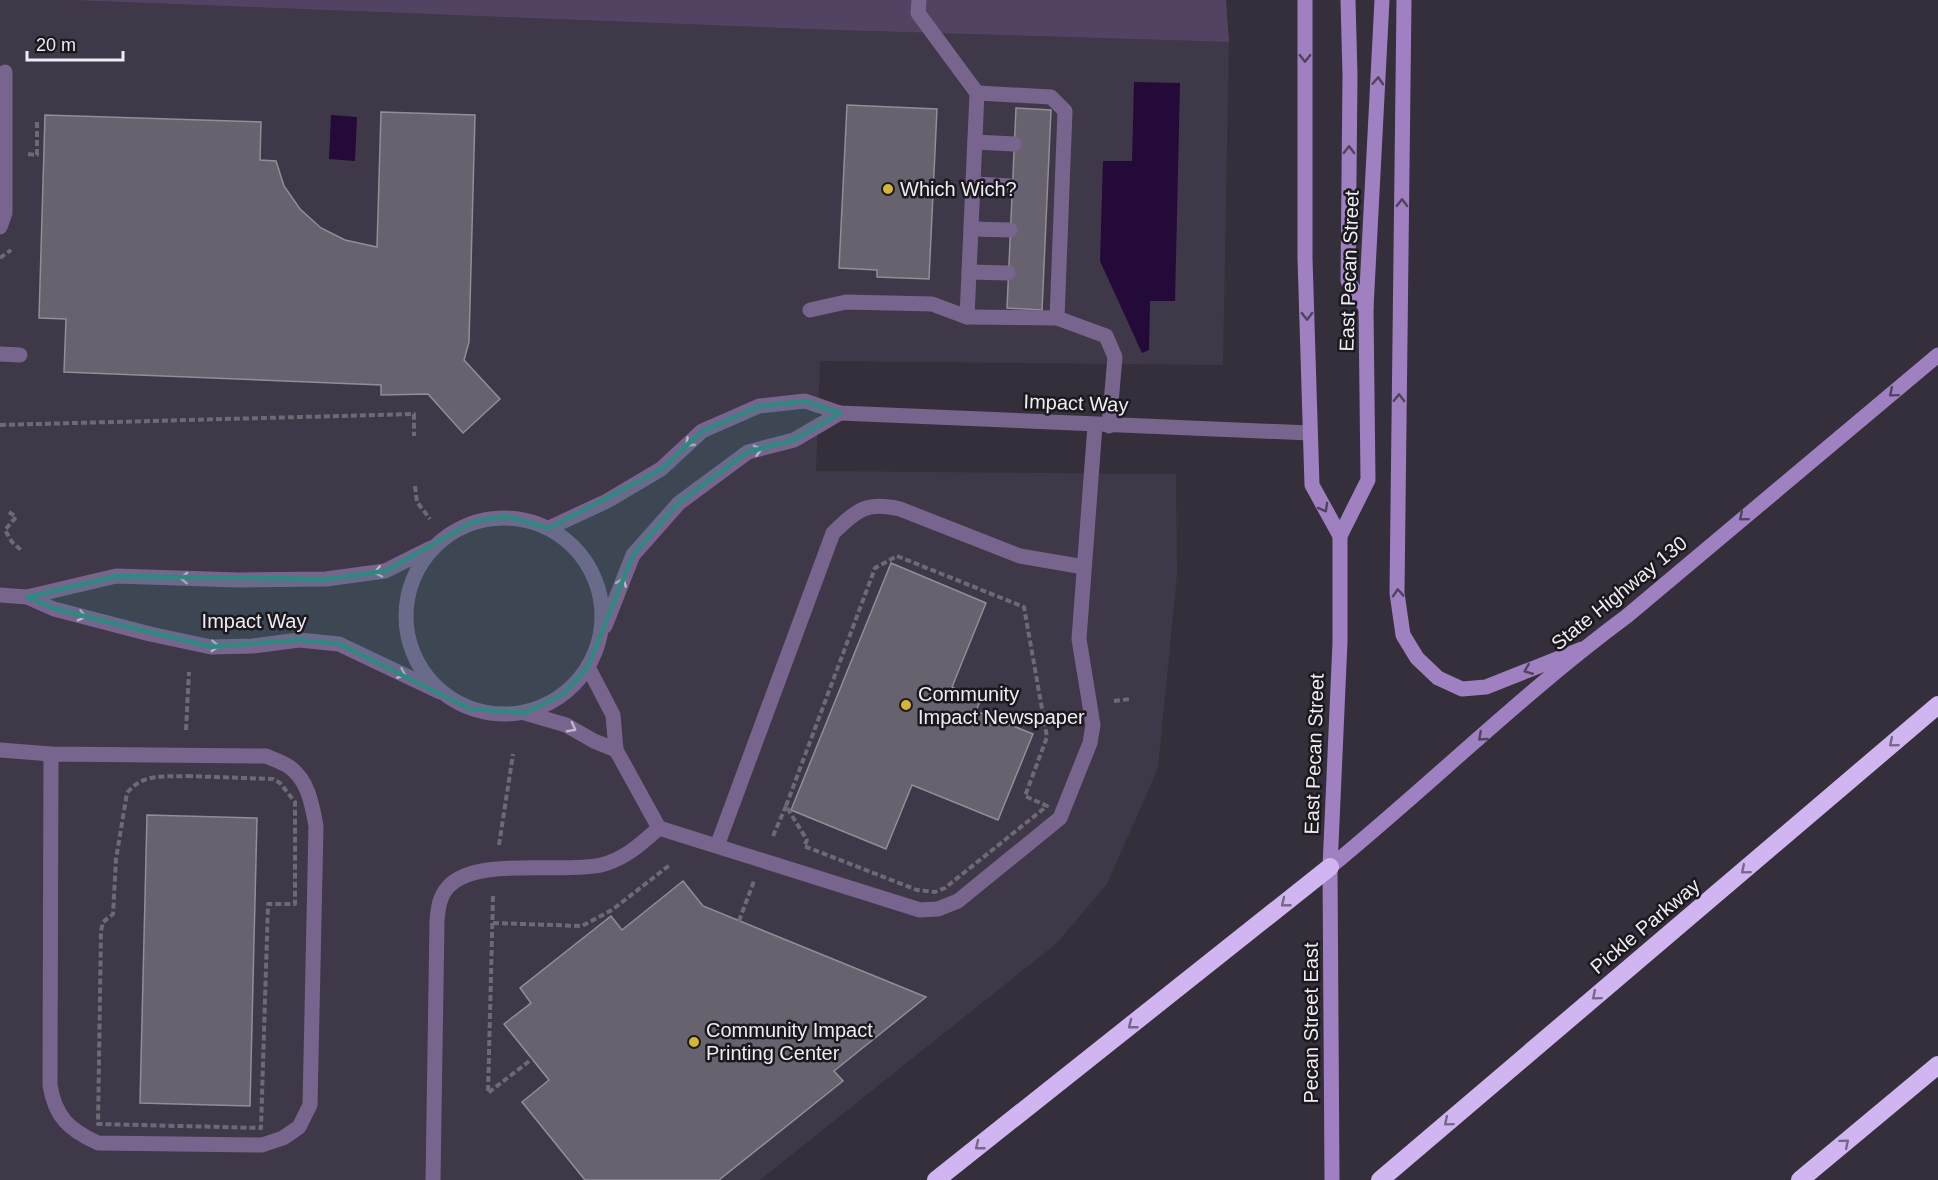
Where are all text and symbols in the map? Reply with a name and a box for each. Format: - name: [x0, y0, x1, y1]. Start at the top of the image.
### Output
- scale bar: [27, 24, 123, 62]
- text: 20 m: [36, 35, 76, 55]
- one-way arrow: [1299, 54, 1311, 63]
- one-way arrow: [1371, 77, 1384, 86]
- one-way arrow: [1343, 145, 1355, 154]
- place label: Which Wich?: [900, 178, 1017, 200]
- marker: Which Wich?: [881, 182, 895, 196]
- street label: East Pecan Street: [1335, 190, 1363, 352]
- one-way arrow: [1395, 198, 1408, 207]
- one-way arrow: [1300, 312, 1313, 321]
- one-way arrow: [1889, 385, 1900, 396]
- street label: Impact Way: [1023, 390, 1129, 416]
- one-way arrow: [1393, 393, 1405, 402]
- one-way arrow: [685, 436, 696, 447]
- one-way arrow: [753, 444, 763, 457]
- one-way arrow: [1317, 502, 1328, 512]
- one-way arrow: [1739, 510, 1750, 521]
- street label: State Highway 130: [1547, 532, 1691, 654]
- one-way arrow: [373, 565, 383, 578]
- one-way arrow: [179, 572, 188, 585]
- one-way arrow: [615, 577, 627, 588]
- one-way arrow: [1391, 588, 1404, 597]
- one-way arrow: [76, 609, 87, 621]
- street label: Impact Way: [202, 610, 306, 632]
- one-way arrow: [210, 639, 219, 652]
- one-way arrow: [1523, 663, 1534, 675]
- one-way arrow: [396, 667, 407, 679]
- street label: East Pecan Street: [1300, 673, 1328, 835]
- place label: Community Impact Newspaper: [918, 683, 1085, 728]
- marker: Community Impact Newspaper: [899, 698, 913, 712]
- one-way arrow: [566, 721, 576, 732]
- one-way arrow: [1477, 730, 1488, 741]
- one-way arrow: [1889, 736, 1900, 747]
- one-way arrow: [1741, 863, 1752, 874]
- street label: Pickle Parkway: [1586, 874, 1704, 978]
- one-way arrow: [1280, 896, 1291, 907]
- street label: Pecan Street East: [1300, 942, 1322, 1104]
- one-way arrow: [1592, 989, 1603, 1000]
- one-way arrow: [1128, 1017, 1139, 1028]
- place label: Community Impact Printing Center: [706, 1019, 873, 1064]
- marker: Community Impact Printing Center: [687, 1035, 701, 1049]
- one-way arrow: [1444, 1115, 1455, 1126]
- one-way arrow: [975, 1138, 986, 1149]
- one-way arrow: [1838, 1139, 1849, 1150]

